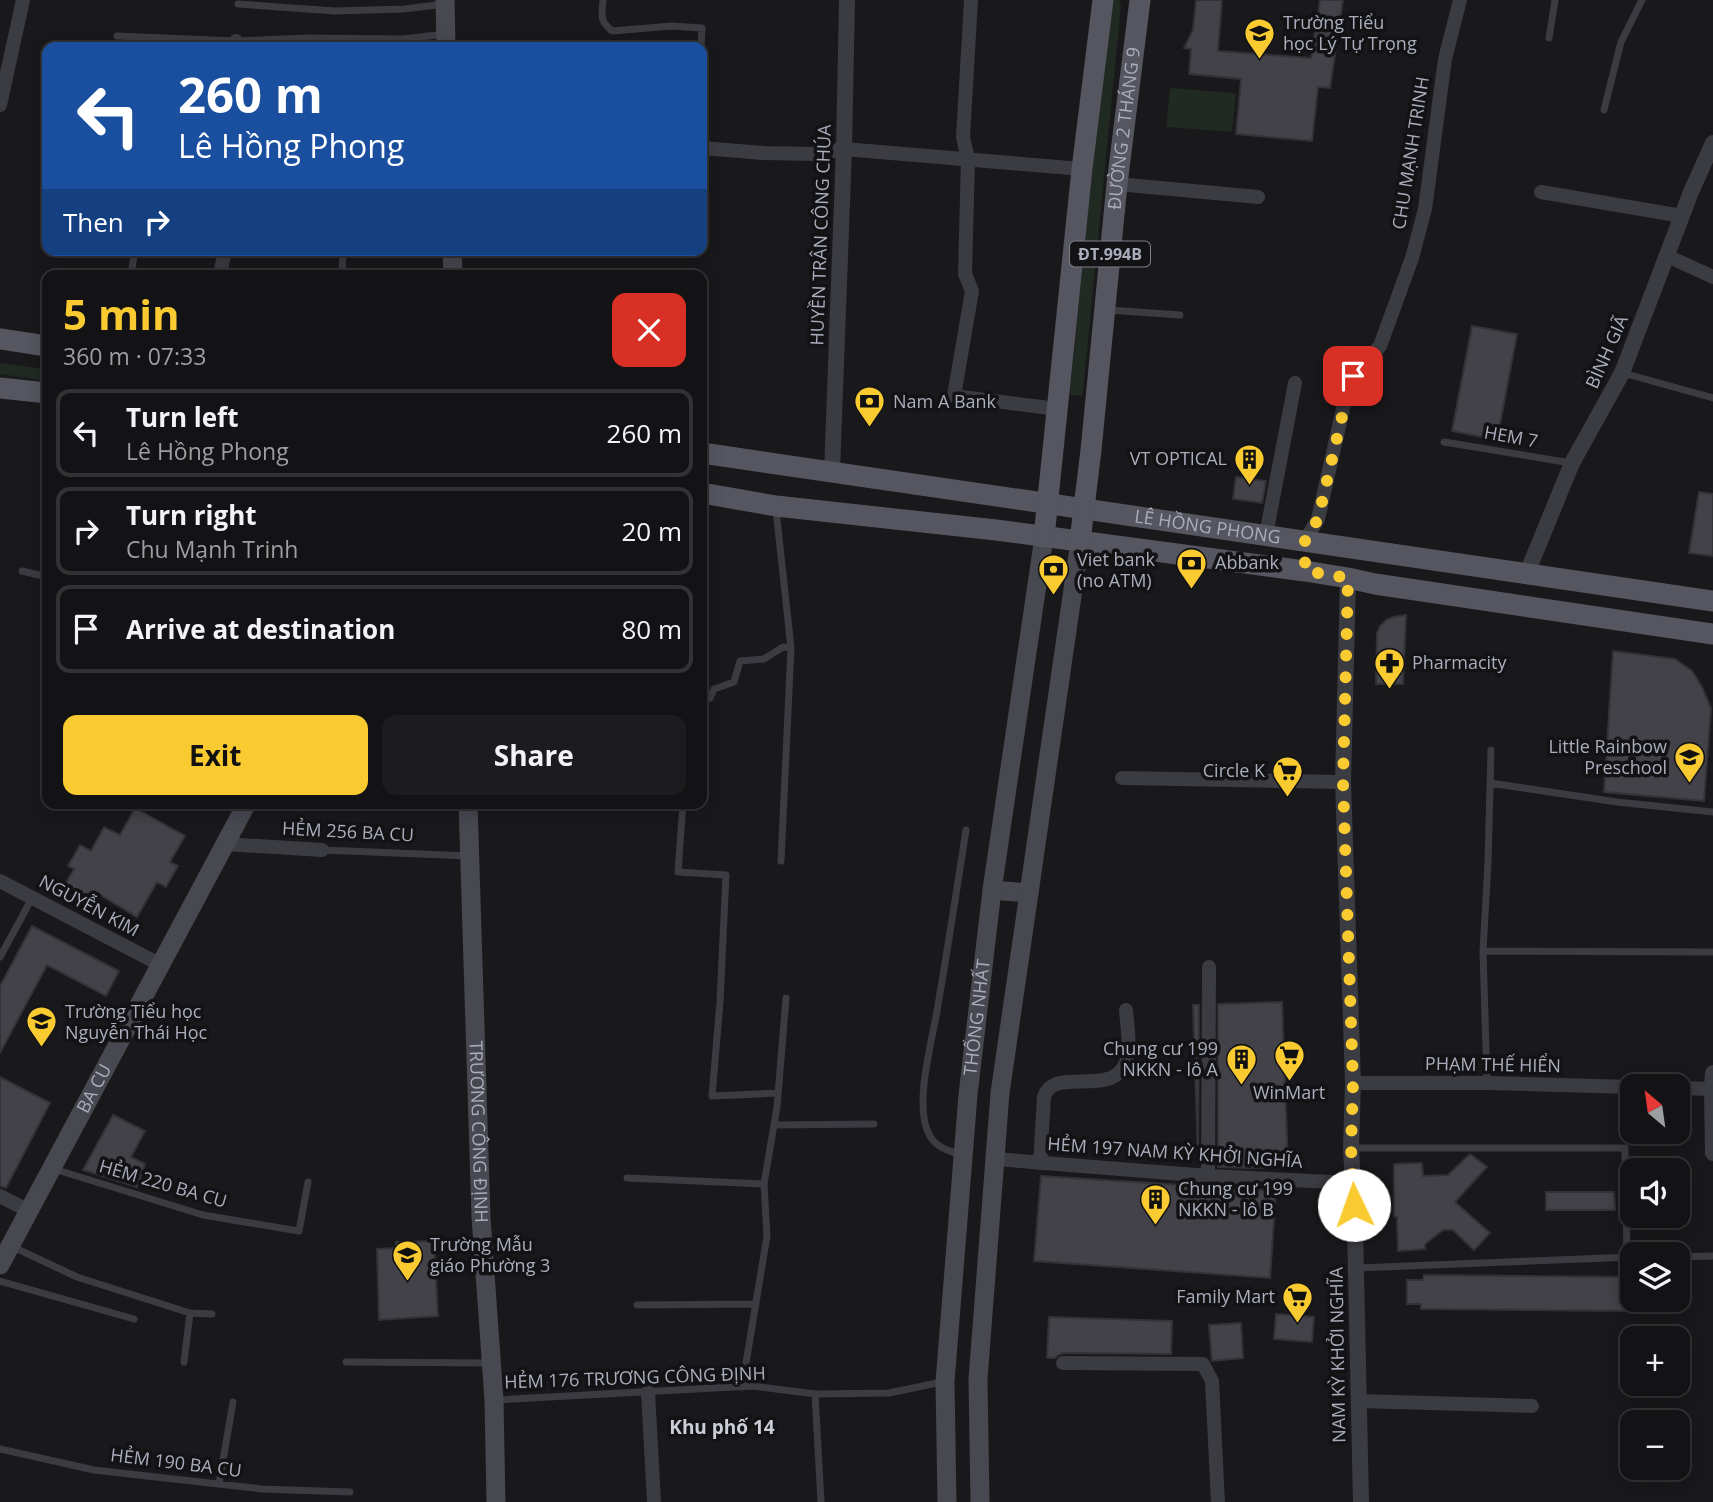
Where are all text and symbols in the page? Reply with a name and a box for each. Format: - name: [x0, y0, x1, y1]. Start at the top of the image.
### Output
- place label: Trường Tiểu học Lý Tự Trọng: [1283, 10, 1417, 55]
- school or university icon: Trường Tiểu học Lý Tự Trọng: [1243, 16, 1277, 60]
- street label: ĐƯỜNG 2 THÁNG 9: [1102, 46, 1145, 211]
- text: 260 m: [178, 61, 323, 127]
- icon: left: [63, 70, 154, 161]
- street label: CHU MẠNH TRINH: [1386, 75, 1434, 231]
- street label: HUYỀN TRÂN CÔNG CHÚA: [804, 123, 836, 346]
- text: Lê Hồng Phong: [178, 124, 404, 167]
- icon: right: [138, 203, 176, 241]
- text: Then: [63, 204, 124, 240]
- road number: ĐT.994B: [1070, 242, 1150, 266]
- text: 5 min: [63, 285, 180, 342]
- button: close: [612, 293, 686, 367]
- street label: BÌNH GIÃ: [1579, 311, 1633, 392]
- text: 360 m · 07:33: [63, 340, 206, 372]
- pin: [1323, 346, 1383, 406]
- icon: arrive: [1334, 357, 1372, 395]
- bank icon: Nam A Bank: [853, 385, 887, 429]
- place label: Nam A Bank: [893, 389, 997, 413]
- text: Turn left: [126, 399, 238, 435]
- icon: left: [67, 414, 105, 452]
- text: 260 m: [607, 415, 682, 451]
- street label: HEM 7: [1482, 419, 1540, 453]
- text: Lê Hồng Phong: [126, 435, 289, 467]
- building icon: VT OPTICAL: [1233, 442, 1267, 486]
- place label: VT OPTICAL: [1130, 446, 1227, 470]
- text: Turn right: [126, 497, 257, 533]
- street label: LÊ HỒNG PHONG: [1133, 503, 1282, 549]
- icon: right: [67, 512, 105, 550]
- text: 20 m: [621, 513, 682, 549]
- text: Chu Mạnh Trinh: [126, 533, 298, 565]
- bank icon: Abbank: [1175, 546, 1209, 590]
- place label: Viet bank (no ATM): [1077, 547, 1156, 592]
- place label: Abbank: [1215, 550, 1279, 574]
- bank icon: Viet bank (no ATM): [1037, 553, 1071, 597]
- icon: arrive: [67, 610, 105, 648]
- text: Arrive at destination: [126, 611, 395, 647]
- text: 80 m: [621, 611, 682, 647]
- pharmacy icon: Pharmacity: [1372, 646, 1406, 690]
- place label: Pharmacity: [1412, 650, 1507, 674]
- button: Exit: [63, 715, 368, 795]
- button: Share: [382, 715, 686, 795]
- place label: Little Rainbow Preschool: [1548, 734, 1667, 779]
- school or university icon: Little Rainbow Preschool: [1673, 740, 1707, 784]
- supermarket icon: Circle K: [1271, 754, 1305, 798]
- place label: Circle K: [1203, 758, 1266, 782]
- street label: HẺM 256 BA CU: [282, 816, 415, 846]
- street label: NGUYỄN KIM: [35, 868, 144, 942]
- street label: THỐNG NHẤT: [957, 958, 995, 1077]
- place label: Trường Tiểu học Nguyễn Thái Học: [65, 999, 207, 1044]
- school or university icon: Trường Tiểu học Nguyễn Thái Học: [25, 1005, 59, 1049]
- place label: Chung cư 199 NKKN - lô A: [1103, 1036, 1219, 1081]
- supermarket icon: WinMart: [1272, 1038, 1306, 1082]
- street label: TRƯƠNG CÔNG ĐỊNH: [464, 1040, 494, 1223]
- building icon: Chung cư 199 NKKN - lô A: [1224, 1042, 1258, 1086]
- street label: PHẠM THẾ HIỂN: [1425, 1051, 1561, 1077]
- street label: BA CU: [71, 1059, 116, 1117]
- north arrow: [1620, 1074, 1690, 1144]
- map controls: [1620, 1074, 1690, 1480]
- place label: WinMart: [1253, 1080, 1325, 1104]
- street label: HẺM 197 NAM KỲ KHỞI NGHĨA: [1047, 1131, 1304, 1173]
- street label: HẺM 220 BA CU: [97, 1153, 230, 1213]
- button: sound: [1620, 1158, 1690, 1228]
- position arrow: [1317, 1168, 1391, 1242]
- place label: Chung cư 199 NKKN - lô B: [1178, 1176, 1293, 1221]
- building icon: Chung cư 199 NKKN - lô B: [1138, 1182, 1172, 1226]
- place label: Trường Mẫu giáo Phường 3: [430, 1232, 550, 1277]
- school or university icon: Trường Mẫu giáo Phường 3: [390, 1238, 424, 1282]
- button: layers: [1620, 1242, 1690, 1312]
- street label: NAM KỲ KHỞI NGHĨA: [1323, 1266, 1351, 1443]
- supermarket icon: Family Mart: [1281, 1280, 1315, 1324]
- place label: Family Mart: [1176, 1284, 1275, 1308]
- button: +: [1620, 1326, 1690, 1396]
- street label: HẺM 176 TRƯƠNG CÔNG ĐỊNH: [504, 1360, 766, 1394]
- button: −: [1620, 1410, 1690, 1480]
- district label: Khu phố 14: [669, 1414, 775, 1440]
- street label: HẺM 190 BA CU: [109, 1442, 243, 1482]

